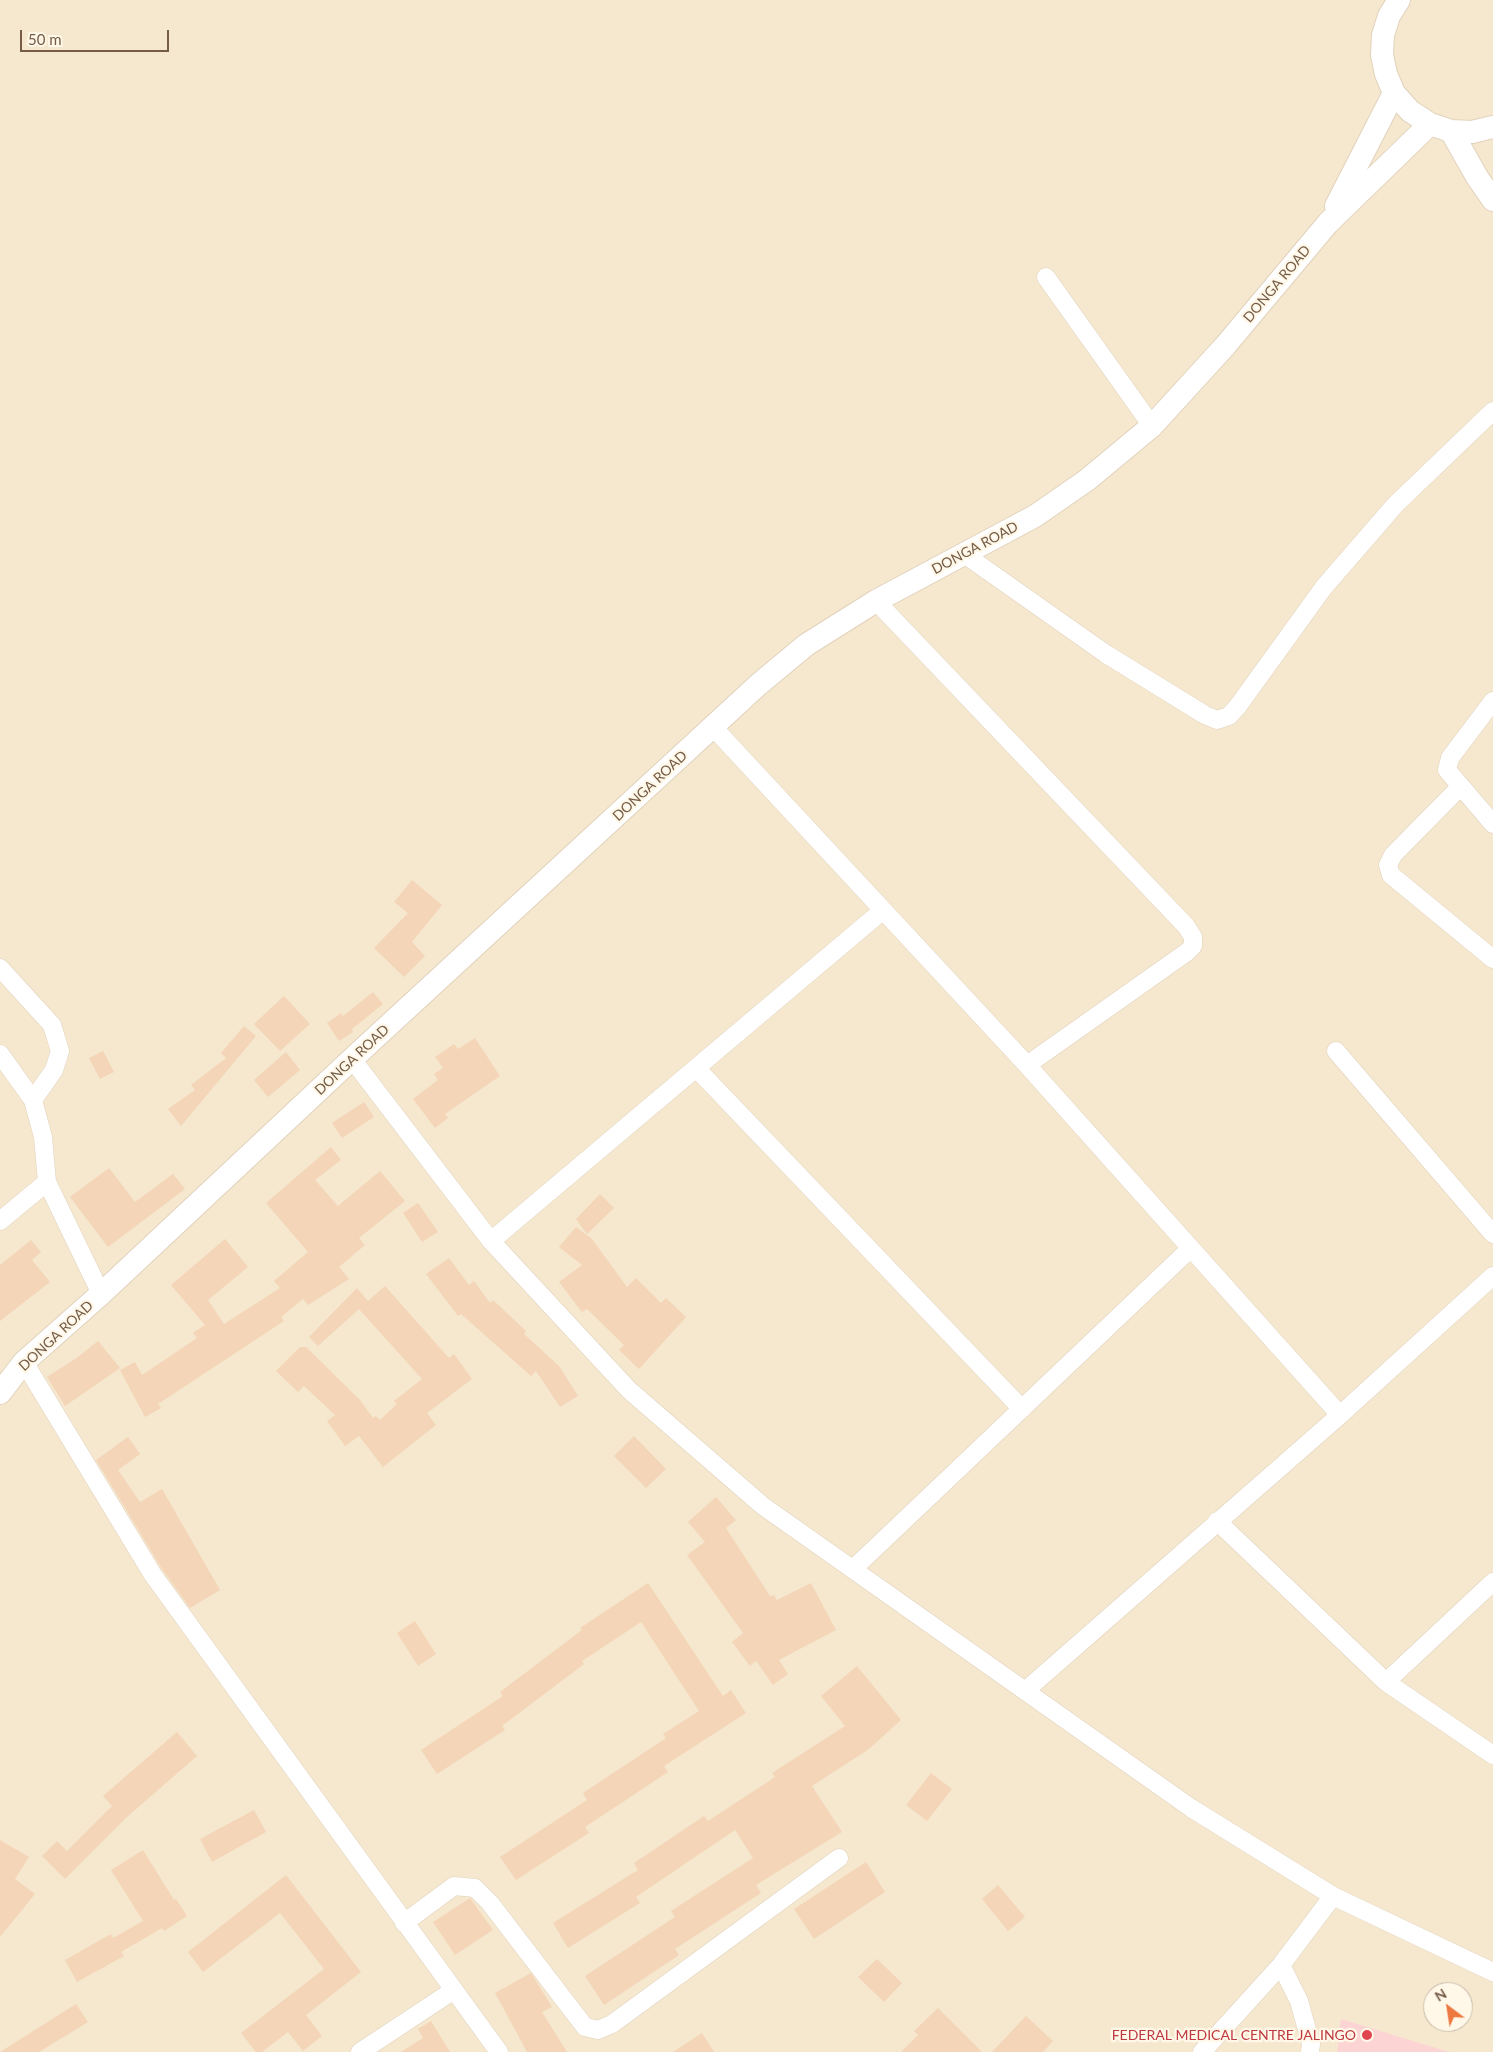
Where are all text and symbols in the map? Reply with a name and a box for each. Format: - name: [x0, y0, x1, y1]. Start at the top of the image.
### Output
- scale bar: [22, 20, 171, 52]
- text: 50 m: [28, 30, 62, 48]
- street label: DONGA ROAD: [1240, 242, 1314, 326]
- street label: DONGA ROAD: [929, 518, 1021, 578]
- street label: DONGA ROAD: [609, 747, 691, 825]
- street label: DONGA ROAD: [311, 1021, 393, 1099]
- street label: DONGA ROAD: [15, 1297, 97, 1375]
- north arrow: [1423, 1982, 1473, 2032]
- text: N: [1432, 1985, 1450, 2005]
- place label: FEDERAL MEDICAL CENTRE JALINGO: [1112, 2027, 1356, 2043]
- marker: FEDERAL MEDICAL CENTRE JALINGO: [1360, 2028, 1374, 2042]

